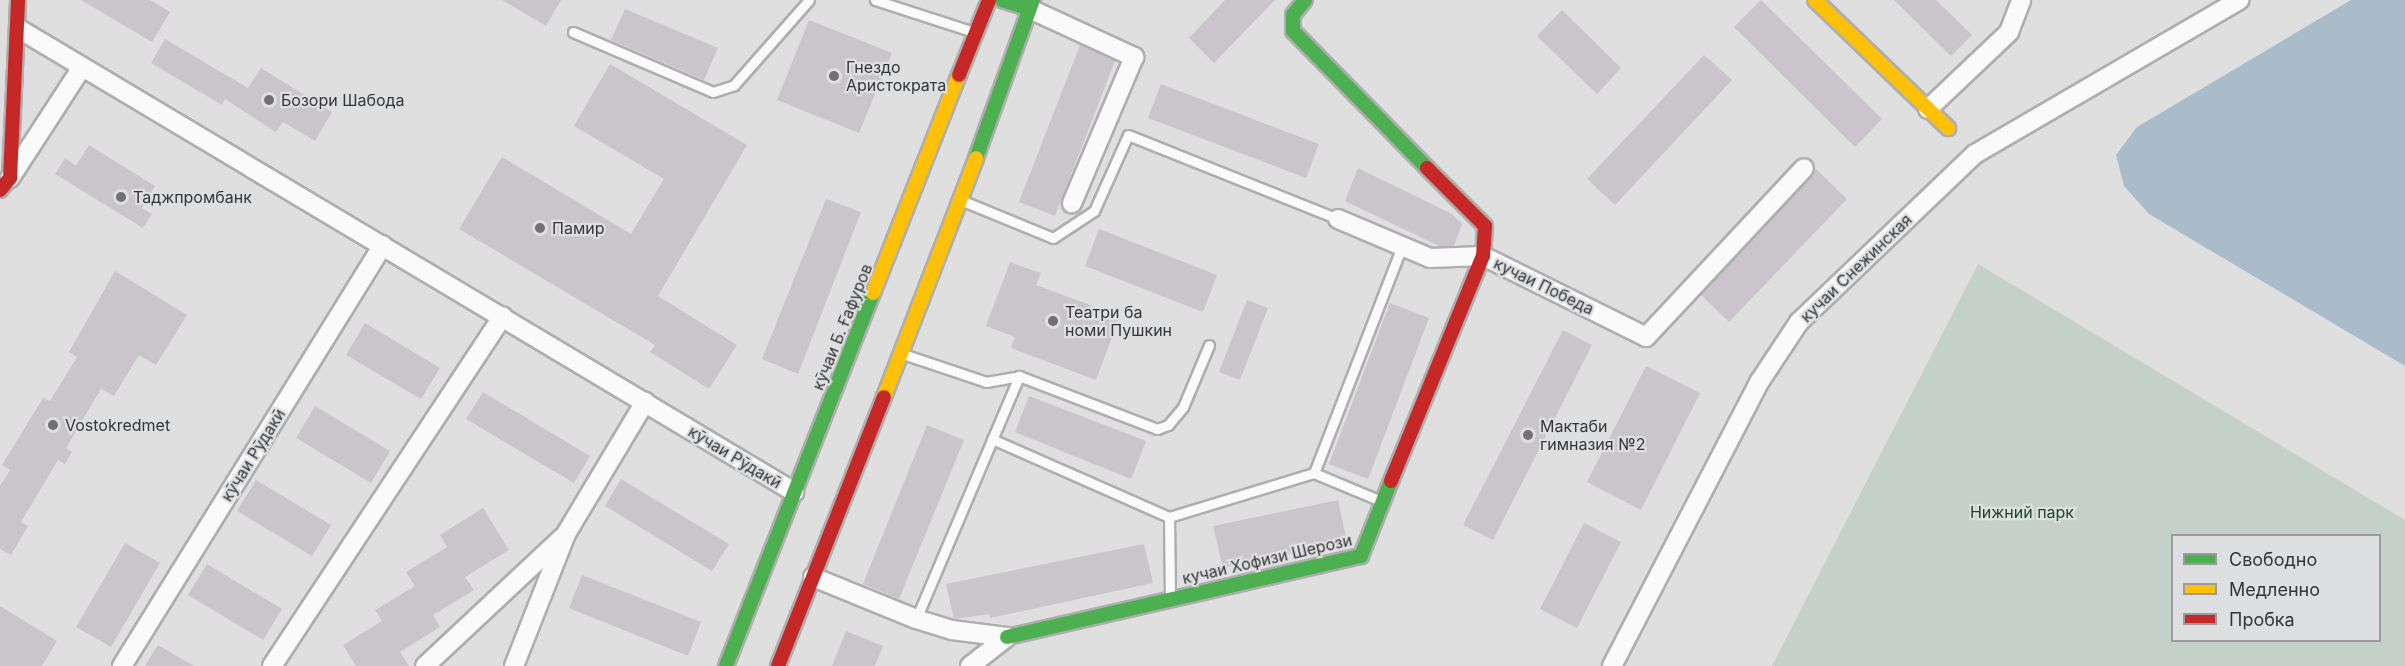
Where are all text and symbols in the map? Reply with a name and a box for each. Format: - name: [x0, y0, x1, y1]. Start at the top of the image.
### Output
- place label: Гнездо Аристократа: [846, 57, 946, 95]
- marker: Гнездо Аристократа: [827, 69, 841, 83]
- place label: Бозори Шабода: [281, 90, 405, 110]
- marker: Бозори Шабода: [262, 93, 276, 107]
- place label: Таджпромбанк: [133, 187, 252, 207]
- marker: Таджпромбанк: [114, 190, 128, 204]
- street label: кучаи Снежинская: [1796, 210, 1916, 326]
- place label: Памир: [552, 218, 604, 238]
- marker: Памир: [533, 221, 547, 235]
- street label: кучаи Победа: [1491, 253, 1597, 319]
- street label: кӯчаи Б. Ғафуров: [808, 261, 876, 393]
- place label: Театри ба номи Пушкин: [1065, 302, 1172, 340]
- marker: Театри ба номи Пушкин: [1046, 314, 1060, 328]
- street label: кӯчаи Рӯдакӣ: [217, 405, 289, 505]
- place label: Vostokredmet: [65, 415, 170, 435]
- place label: Мактаби гимназия №2: [1540, 416, 1645, 454]
- marker: Vostokredmet: [46, 418, 60, 432]
- street label: кӯчаи Рӯдакӣ: [685, 422, 785, 492]
- marker: Мактаби гимназия №2: [1521, 428, 1535, 442]
- park label: Нижний парк: [1970, 502, 2074, 522]
- street label: кучаи Хофизи Шерози: [1180, 530, 1354, 588]
- legend: [2171, 534, 2381, 642]
- text: Свободно: [2229, 549, 2317, 570]
- text: Медленно: [2229, 579, 2320, 600]
- text: Пробка: [2229, 609, 2295, 630]

